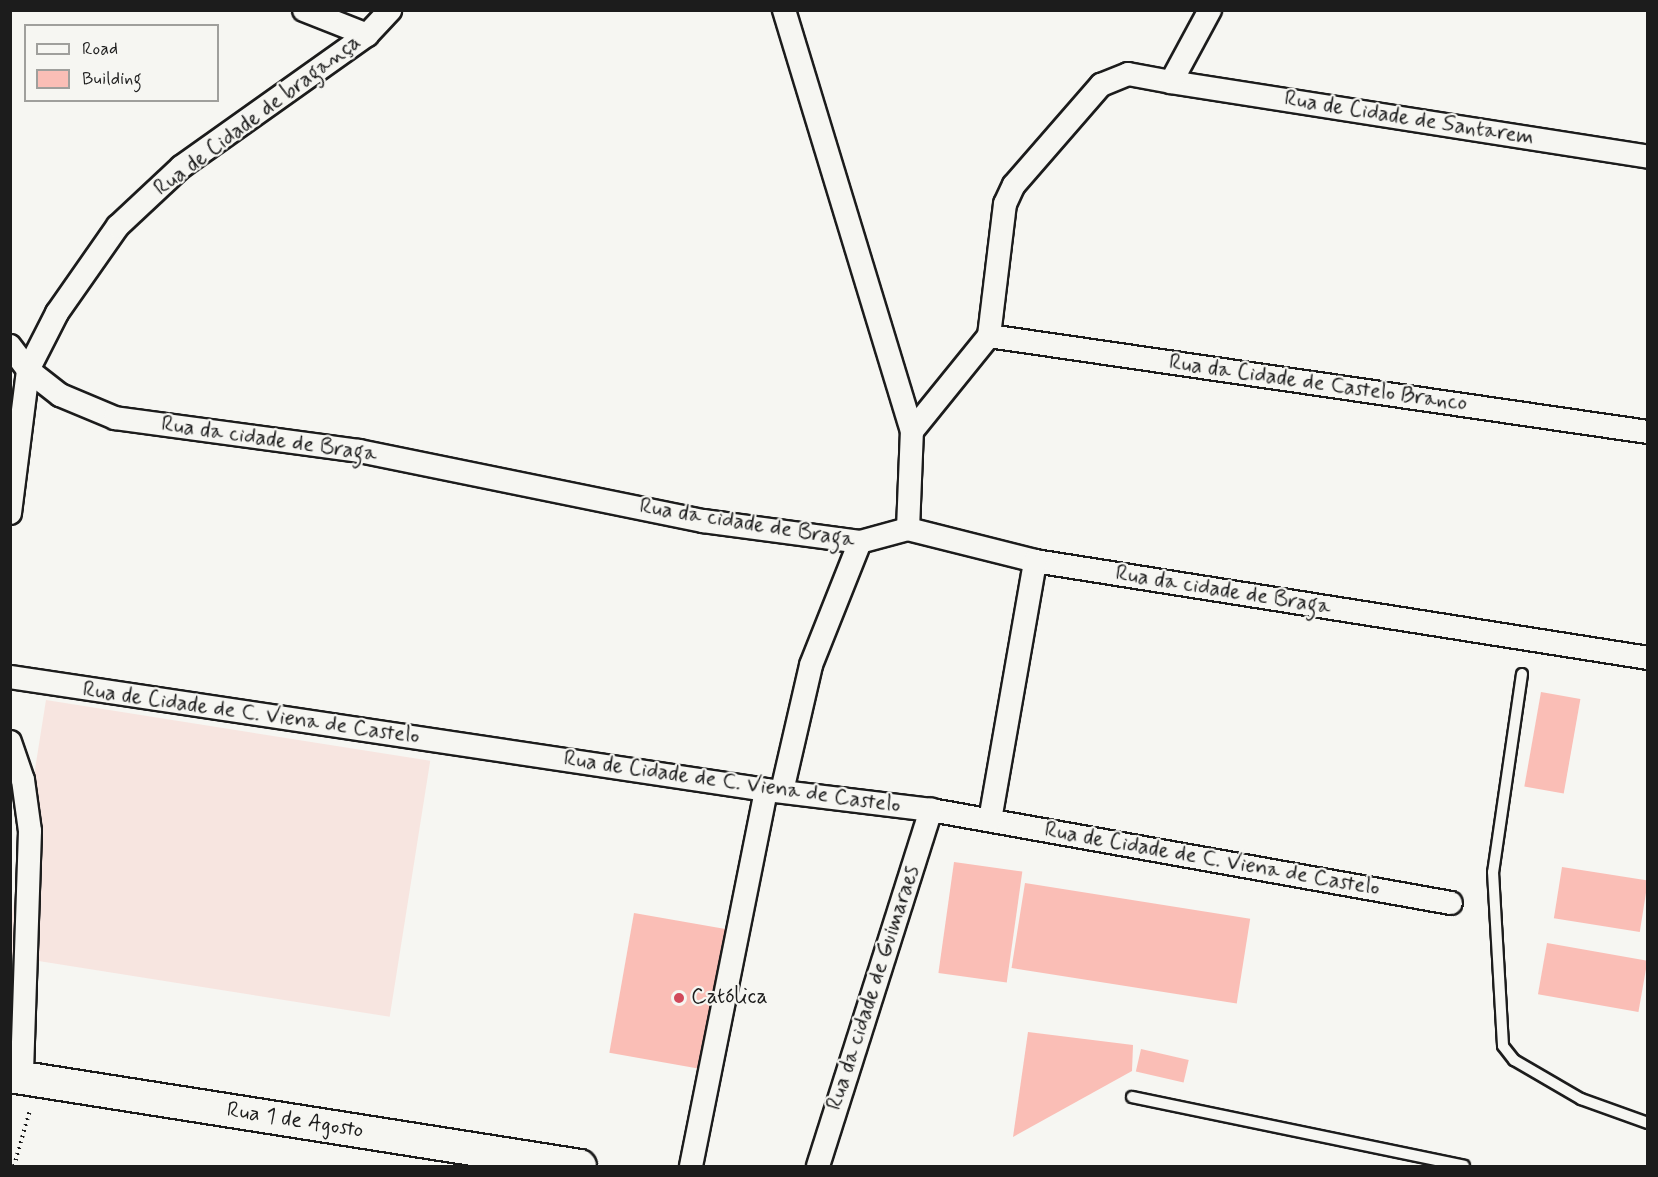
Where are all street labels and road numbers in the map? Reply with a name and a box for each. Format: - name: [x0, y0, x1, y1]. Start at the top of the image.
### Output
- street label: Rua de Cidade de bragança: [151, 31, 365, 201]
- street label: Rua de Cidade de Santarem: [1279, 86, 1539, 152]
- street label: Rua da Cidade de Castelo Branco: [1165, 350, 1471, 418]
- street label: Rua da cidade de Braga: [162, 412, 376, 468]
- street label: Rua da cidade de Braga: [640, 494, 854, 554]
- street label: Rua da cidade de Braga: [1116, 561, 1330, 621]
- street label: Rua de Cidade de C. Viena de Castelo: [79, 677, 423, 751]
- street label: Rua de Cidade de C. Viena de Castelo: [560, 746, 904, 820]
- street label: Rua de Cidade de C. Viena de Castelo: [1040, 817, 1384, 903]
- street label: Rua da cidade de Guimaraes: [821, 859, 927, 1117]
- street label: Rua 1 de Agosto: [224, 1097, 366, 1145]

